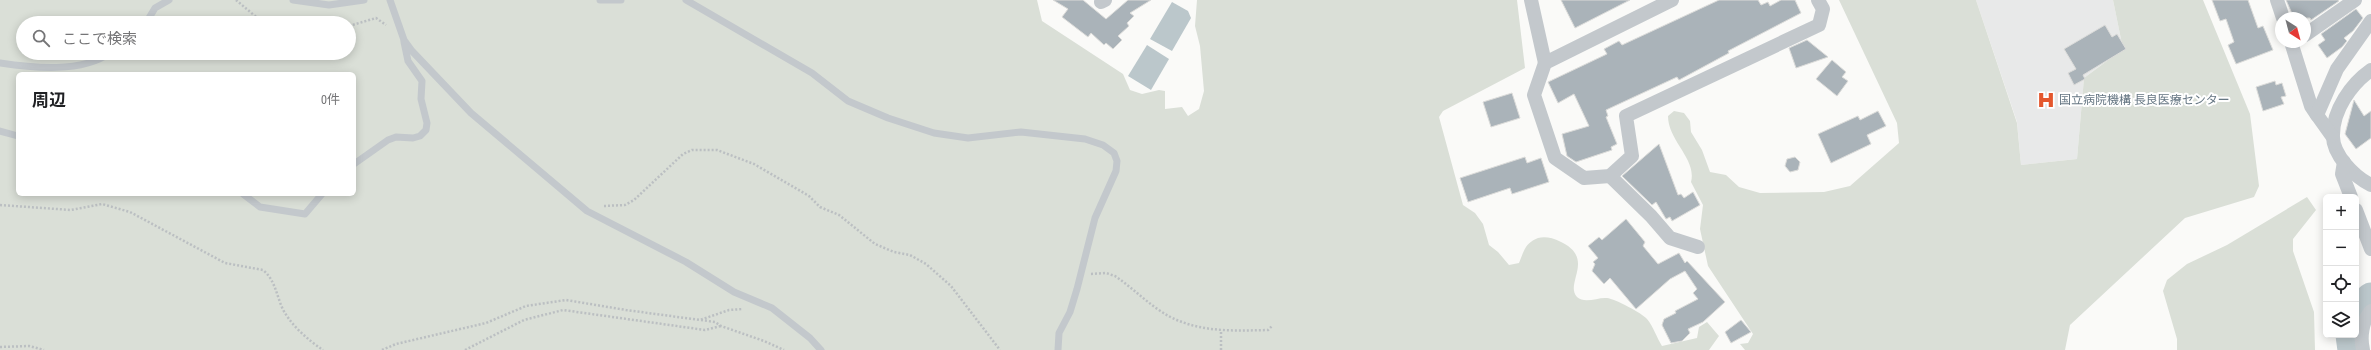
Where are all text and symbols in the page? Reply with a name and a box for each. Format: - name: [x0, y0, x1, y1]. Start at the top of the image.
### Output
- north arrow: [2275, 12, 2311, 48]
- search box: [16, 16, 356, 60]
- icon: search: [30, 27, 52, 49]
- text: ここで検索: [62, 28, 137, 49]
- text: 周辺: [32, 88, 66, 111]
- hospital icon: 国立病院機構 長良医療センター: [2036, 90, 2056, 110]
- text: 0件: [321, 91, 340, 108]
- place label: 国立病院機構 長良医療センター: [2059, 92, 2230, 108]
- map controls: [2323, 194, 2359, 338]
- button: +: [2323, 194, 2359, 230]
- button: −: [2323, 230, 2359, 266]
- button: locate: [2323, 266, 2359, 302]
- button: layers: [2323, 302, 2359, 338]

